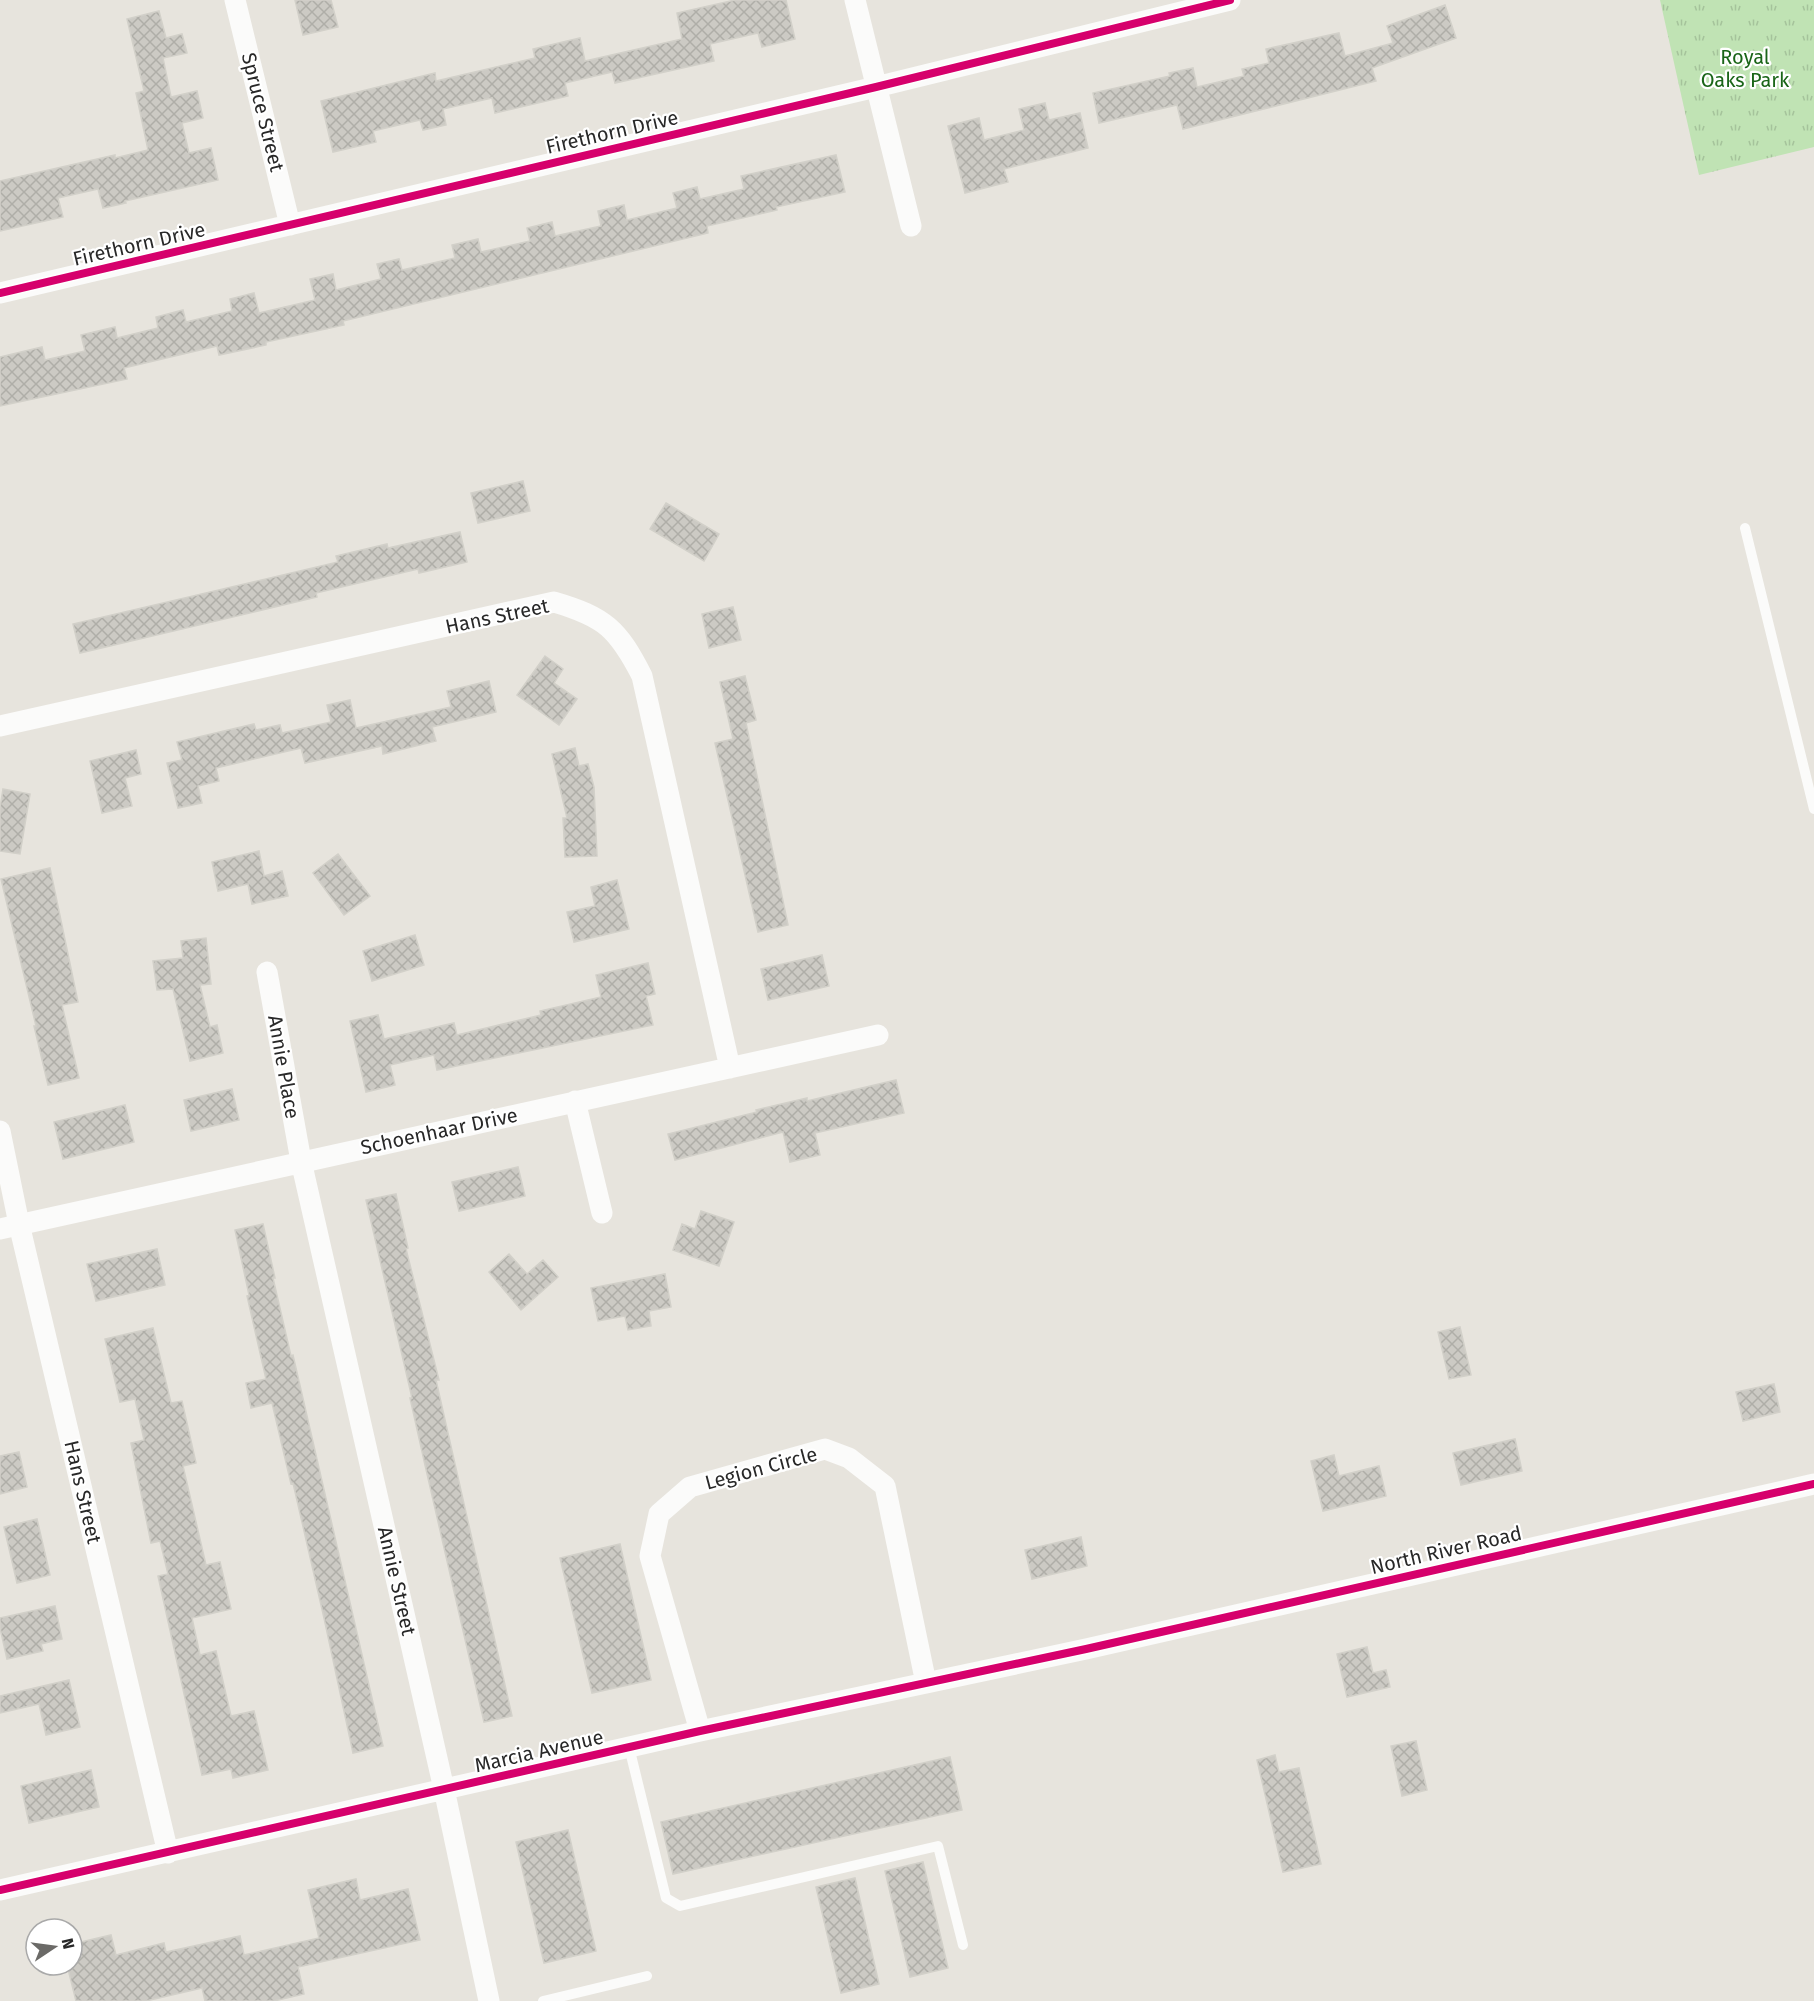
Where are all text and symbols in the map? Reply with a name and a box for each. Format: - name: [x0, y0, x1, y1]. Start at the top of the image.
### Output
- park label: Royal Oaks Park: [1701, 45, 1790, 92]
- street label: Spruce Street: [237, 50, 290, 175]
- street label: Firethorn Drive: [544, 105, 680, 159]
- street label: Firethorn Drive: [71, 217, 207, 271]
- street label: Hans Street: [443, 593, 552, 639]
- street label: Annie Place: [263, 1013, 305, 1121]
- street label: Schoenhaar Drive: [358, 1103, 520, 1159]
- street label: Hans Street: [59, 1438, 107, 1547]
- street label: Legion Circle: [702, 1441, 820, 1495]
- street label: North River Road: [1368, 1521, 1524, 1579]
- street label: Annie Street: [373, 1524, 421, 1639]
- street label: Marcia Avenue: [472, 1725, 606, 1777]
- north arrow: [24, 1917, 84, 1977]
- text: N: [58, 1936, 79, 1951]

